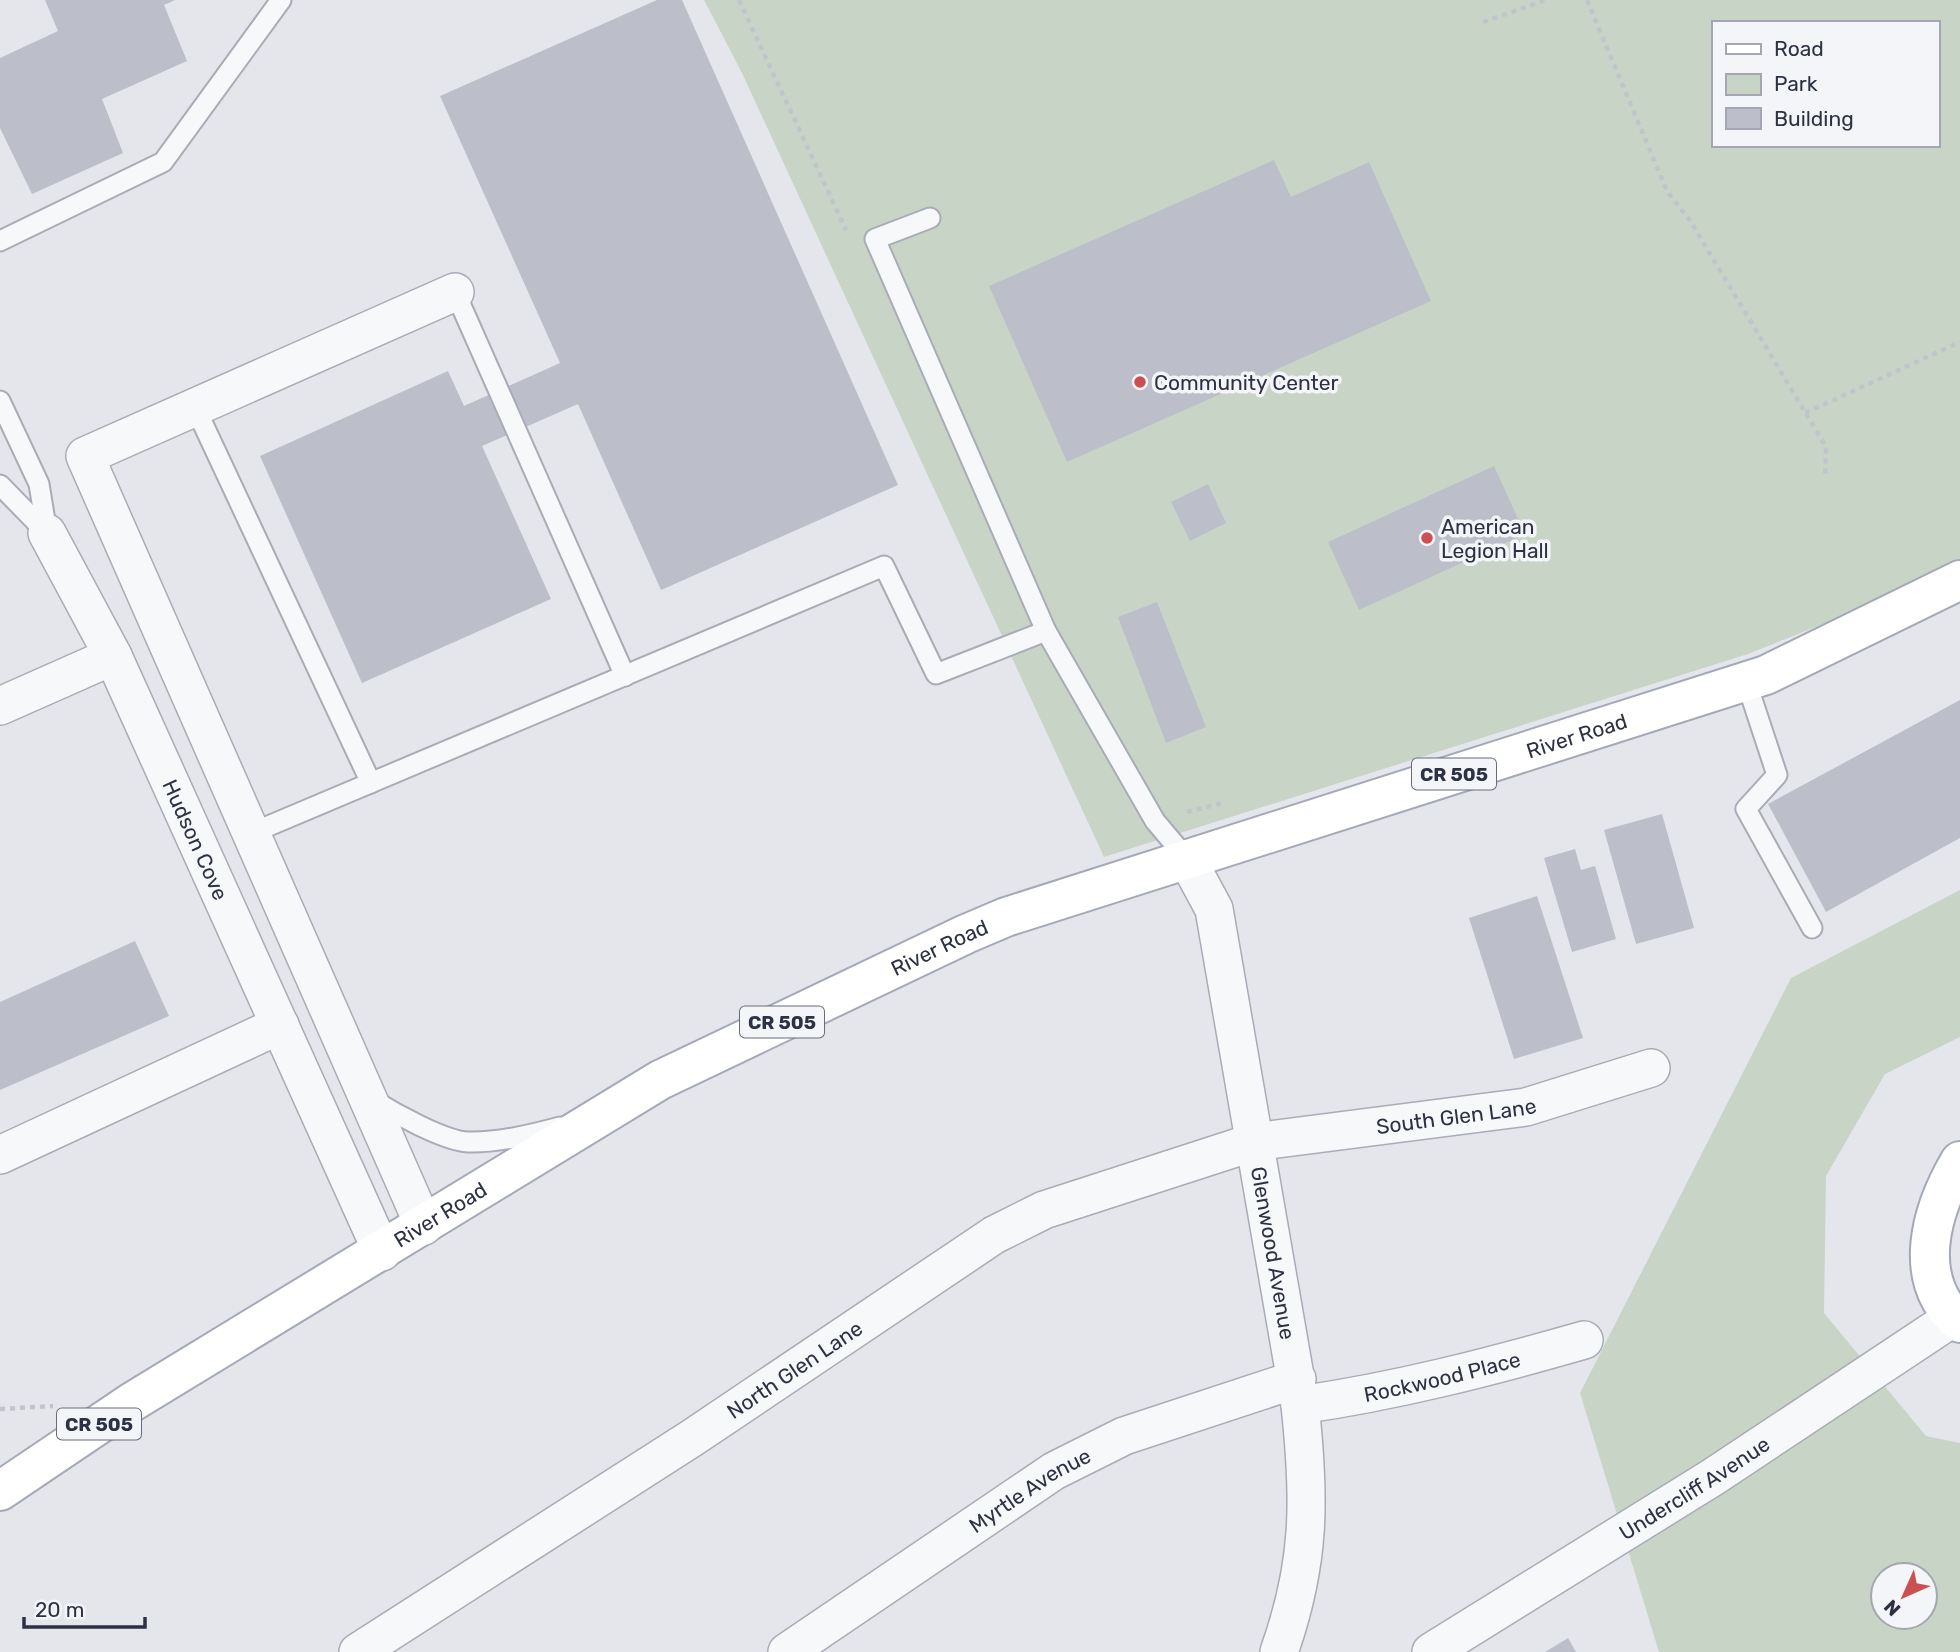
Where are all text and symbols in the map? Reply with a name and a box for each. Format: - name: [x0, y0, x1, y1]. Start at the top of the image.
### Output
- legend: [1712, 21, 1939, 147]
- text: Road: [1774, 36, 1824, 61]
- text: Park: [1774, 71, 1818, 96]
- text: Building: [1774, 106, 1854, 131]
- place label: Community Center: [1154, 370, 1339, 395]
- marker: Community Center: [1132, 374, 1148, 390]
- place label: American Legion Hall: [1441, 514, 1549, 563]
- marker: American Legion Hall: [1419, 530, 1435, 546]
- street label: River Road: [1523, 708, 1630, 763]
- road number: CR 505: [1412, 758, 1496, 790]
- street label: Hudson Cove: [158, 775, 234, 904]
- street label: River Road: [887, 914, 992, 981]
- road number: CR 505: [740, 1006, 824, 1038]
- street label: South Glen Lane: [1375, 1092, 1539, 1139]
- street label: Glenwood Avenue: [1246, 1165, 1301, 1341]
- street label: River Road: [389, 1176, 491, 1252]
- street label: North Glen Lane: [722, 1315, 867, 1424]
- street label: Rockwood Place: [1362, 1346, 1523, 1407]
- road number: CR 505: [57, 1408, 141, 1440]
- street label: Undercliff Avenue: [1614, 1431, 1774, 1545]
- street label: Myrtle Avenue: [964, 1442, 1095, 1538]
- north arrow: [1869, 1561, 1939, 1631]
- scale bar: [24, 1586, 145, 1630]
- text: N: [1879, 1595, 1905, 1621]
- text: 20 m: [35, 1597, 84, 1622]

